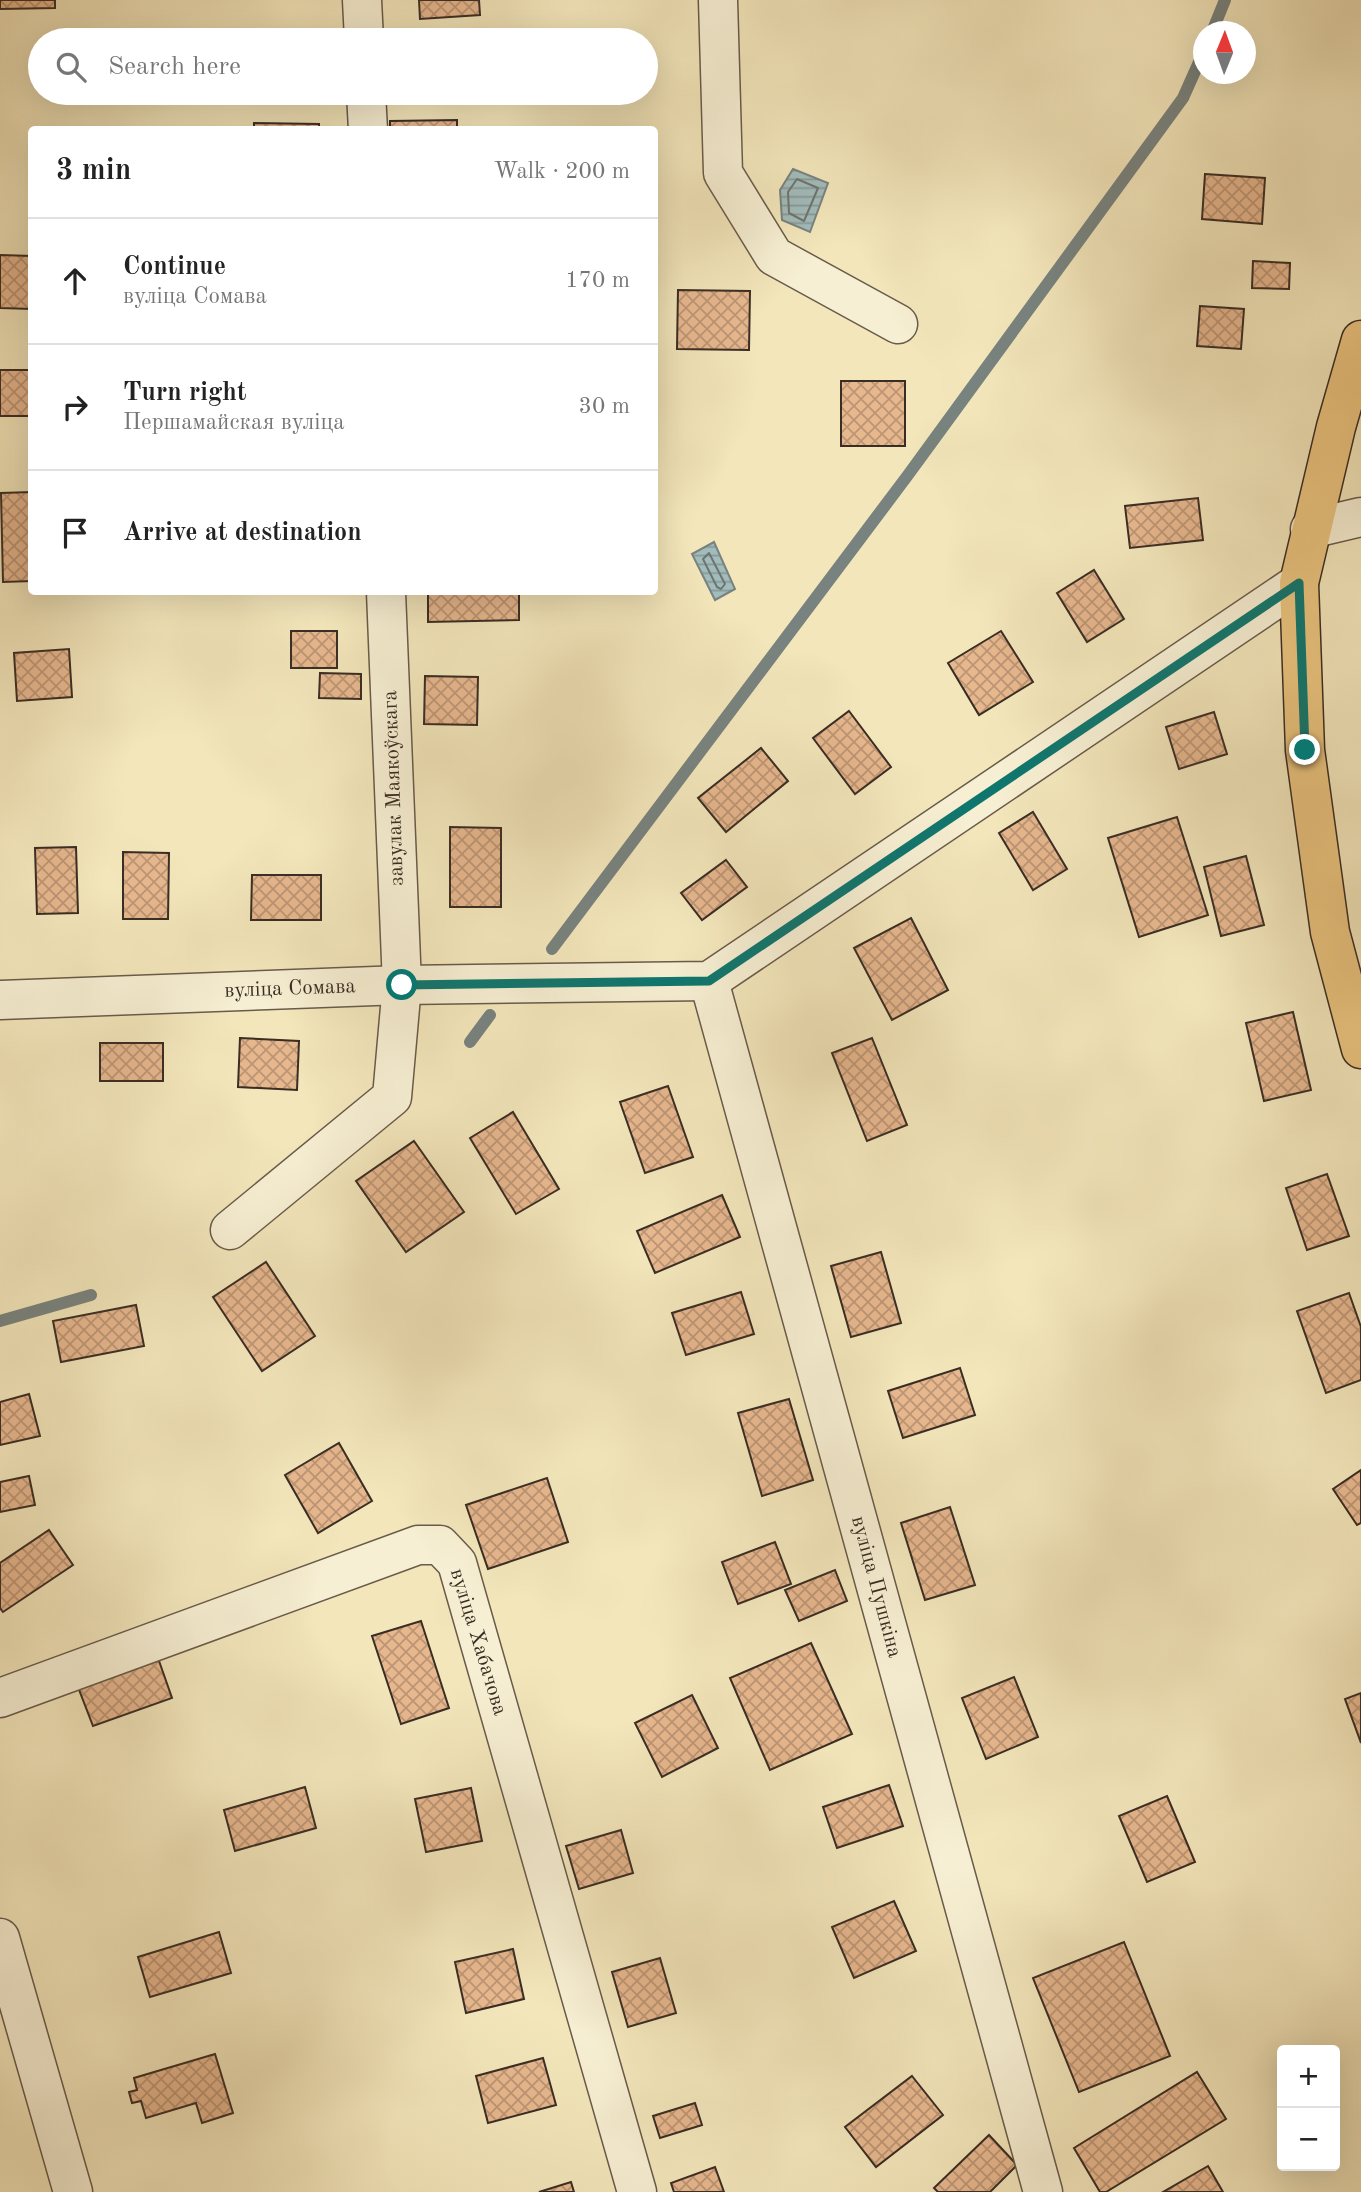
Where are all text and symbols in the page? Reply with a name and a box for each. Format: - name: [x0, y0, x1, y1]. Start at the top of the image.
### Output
- north arrow: [1193, 21, 1256, 84]
- search box: [28, 28, 658, 105]
- icon: search: [52, 48, 90, 86]
- text: Search here: [108, 54, 241, 80]
- text: 3 min: [56, 156, 131, 186]
- text: Walk · 200 m: [494, 160, 630, 183]
- text: Continue: [123, 254, 226, 280]
- icon: ahead: [56, 262, 94, 300]
- text: 170 m: [565, 269, 630, 292]
- text: вуліца Сомава: [123, 285, 267, 308]
- text: Turn right: [123, 380, 246, 406]
- icon: right: [56, 388, 94, 426]
- text: 30 m: [579, 395, 630, 418]
- text: Першамайская вуліца: [123, 411, 345, 434]
- icon: arrive: [56, 514, 94, 552]
- text: Arrive at destination: [123, 520, 362, 546]
- street label: завулак Маякоўскага: [380, 690, 408, 886]
- route end: [1289, 734, 1320, 765]
- route start: [386, 969, 417, 1000]
- street label: вуліца Сомава: [224, 976, 356, 1002]
- street label: вуліца Пушкіна: [847, 1514, 905, 1660]
- street label: вуліца Хабачова: [446, 1566, 510, 1718]
- map controls: [1277, 2045, 1340, 2171]
- button: +: [1277, 2045, 1340, 2108]
- button: −: [1277, 2108, 1340, 2171]

